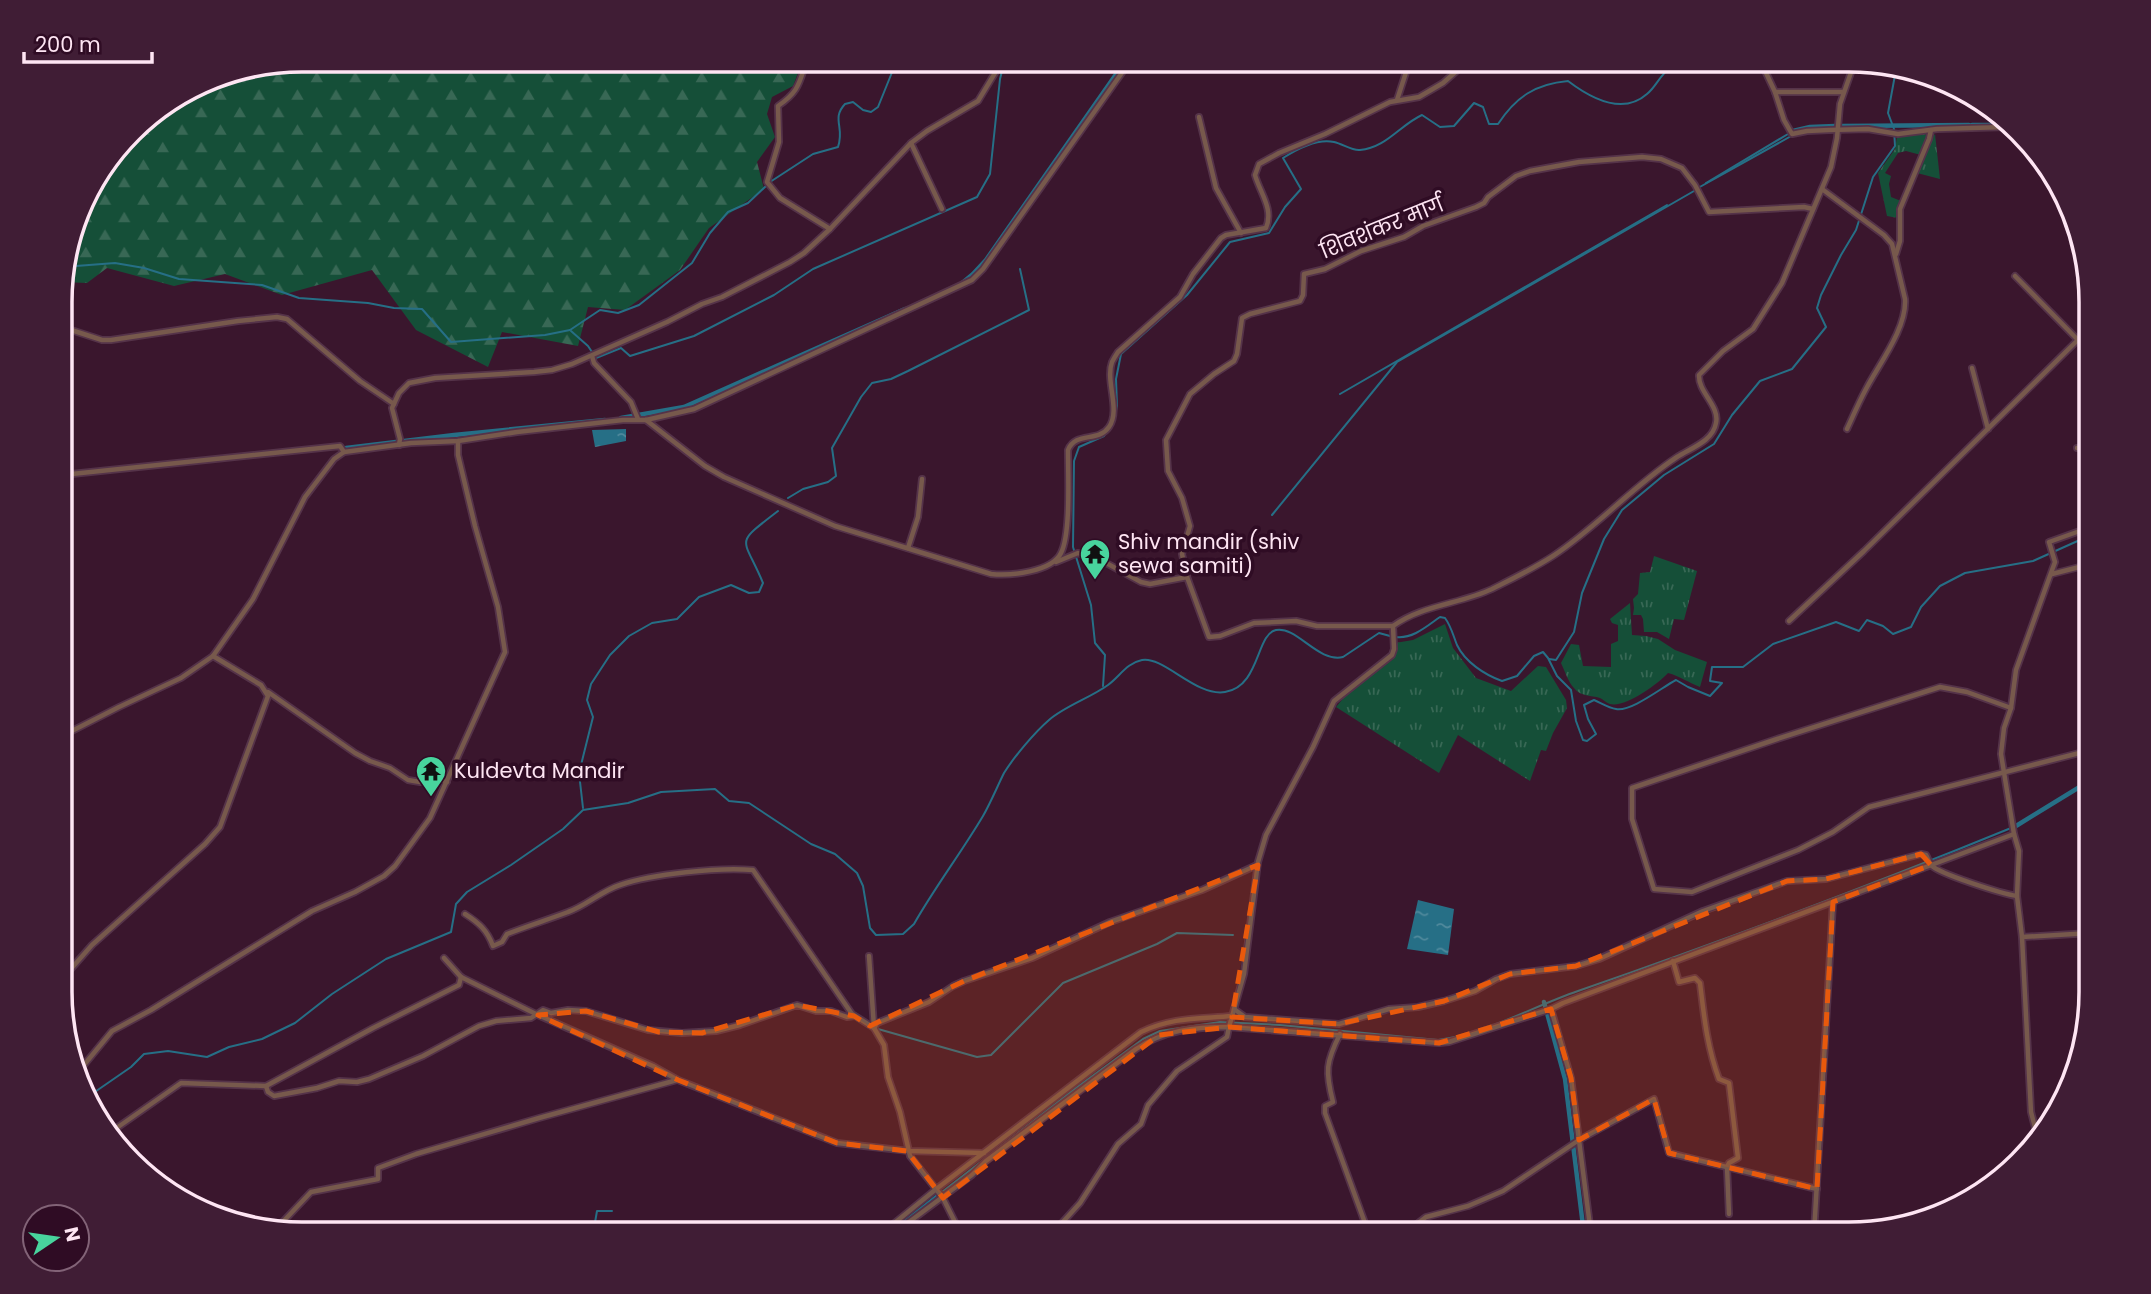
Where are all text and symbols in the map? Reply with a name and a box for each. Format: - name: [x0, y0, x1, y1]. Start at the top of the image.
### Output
- scale bar: [24, 21, 152, 65]
- text: 200 m: [35, 30, 101, 59]
- street label: शिवशंकर मार्ग: [1315, 188, 1451, 266]
- place label: Shiv mandir (shiv sewa samiti): [1118, 527, 1299, 580]
- temple icon: Shiv mandir (shiv sewa samiti): [1078, 537, 1112, 581]
- temple icon: Kuldevta Mandir: [414, 754, 448, 798]
- place label: Kuldevta Mandir: [454, 756, 625, 785]
- north arrow: [21, 1203, 91, 1273]
- text: N: [57, 1224, 87, 1244]

